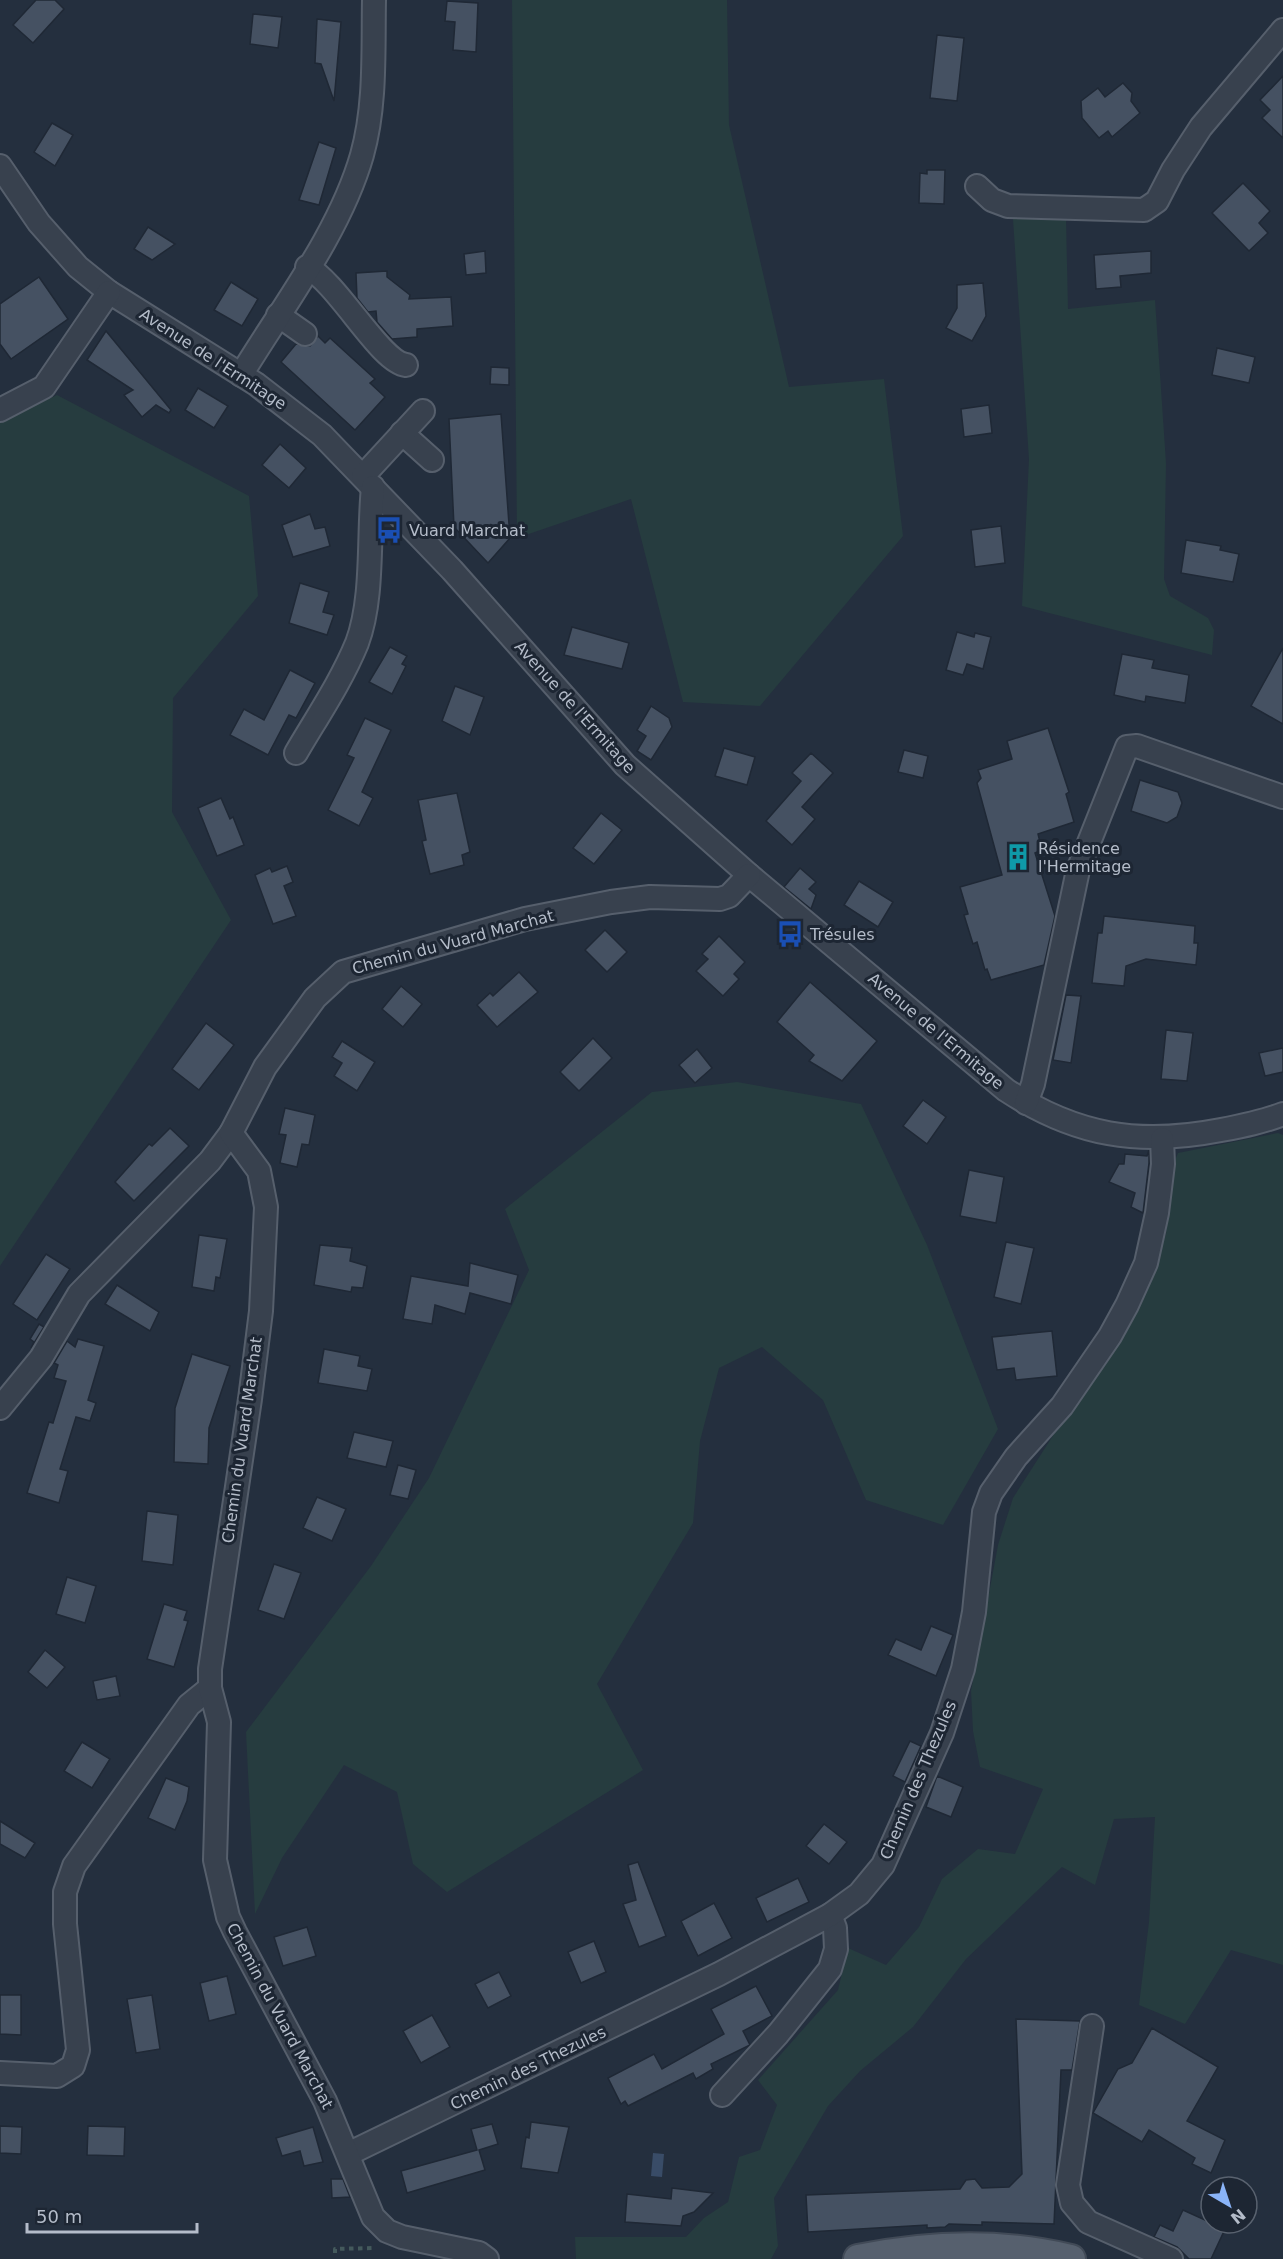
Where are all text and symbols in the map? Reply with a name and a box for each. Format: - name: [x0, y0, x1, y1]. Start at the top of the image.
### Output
- street label: Avenue de l'Ermitage: [136, 304, 290, 414]
- bus stop icon: Vuard Marchat: [374, 515, 404, 545]
- place label: Vuard Marchat: [409, 521, 525, 540]
- street label: Avenue de l'Ermitage: [511, 637, 639, 777]
- place label: Résidence l'Hermitage: [1038, 839, 1131, 876]
- building icon: Résidence l'Hermitage: [1003, 842, 1033, 872]
- street label: Chemin du Vuard Marchat: [350, 906, 556, 978]
- bus stop icon: Trésules: [775, 919, 805, 949]
- place label: Trésules: [809, 925, 875, 944]
- street label: Avenue de l'Ermitage: [864, 969, 1008, 1093]
- street label: Chemin du Vuard Marchat: [218, 1336, 266, 1544]
- street label: Chemin des Thezules: [876, 1698, 960, 1862]
- street label: Chemin du Vuard Marchat: [223, 1920, 337, 2112]
- street label: Chemin des Thezules: [447, 2022, 609, 2114]
- north arrow: [1199, 2175, 1259, 2235]
- scale bar: [27, 2196, 196, 2234]
- text: N: [1227, 2205, 1249, 2228]
- text: 50 m: [36, 2206, 82, 2227]

